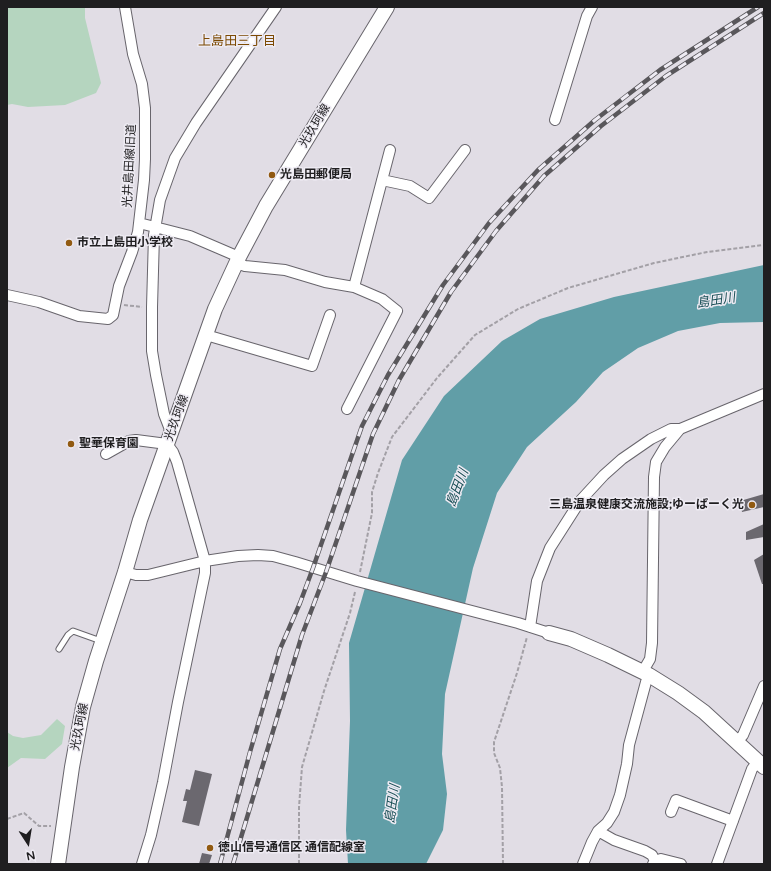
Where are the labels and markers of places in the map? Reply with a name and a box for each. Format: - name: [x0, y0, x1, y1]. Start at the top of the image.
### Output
- place label: 光島田郵便局: [280, 168, 352, 182]
- marker: 光島田郵便局: [267, 170, 277, 180]
- place label: 市立上島田小学校: [77, 236, 173, 250]
- marker: 市立上島田小学校: [64, 238, 74, 248]
- place label: 聖華保育園: [79, 437, 139, 451]
- marker: 聖華保育園: [66, 439, 76, 449]
- place label: 三島温泉健康交流施設;ゆーぱーく光: [549, 498, 744, 512]
- marker: 三島温泉健康交流施設;ゆーぱーく光: [747, 500, 757, 510]
- place label: 徳山信号通信区 通信配線室: [218, 841, 365, 855]
- marker: 徳山信号通信区 通信配線室: [205, 843, 215, 853]

